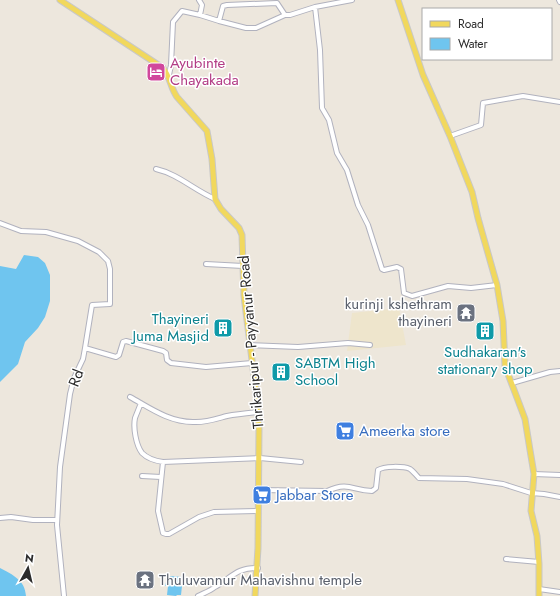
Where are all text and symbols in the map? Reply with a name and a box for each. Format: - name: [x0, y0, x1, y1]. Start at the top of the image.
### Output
- legend: [422, 8, 552, 60]
- text: Road: [458, 15, 484, 33]
- text: Water: [458, 35, 489, 53]
- place label: Ayubinte Chayakada: [170, 52, 239, 91]
- hotel icon: Ayubinte Chayakada: [145, 61, 167, 83]
- street label: Thrikaripur - Payyanur Road: [232, 254, 270, 430]
- place label: kurinji kshethram thayineri: [345, 293, 452, 332]
- temple icon: kurinji kshethram thayineri: [455, 302, 477, 324]
- place label: Thayineri Juma Masjid: [130, 308, 209, 347]
- building icon: Thayineri Juma Masjid: [212, 317, 234, 339]
- building icon: Sudhakaran's stationary shop: [474, 320, 496, 342]
- place label: Sudhakaran's stationary shop: [438, 341, 533, 380]
- place label: SABTM High School: [295, 352, 376, 391]
- building icon: SABTM High School: [270, 361, 292, 383]
- street label: Rd: [63, 366, 89, 390]
- supermarket icon: Ameerka store: [334, 420, 356, 442]
- place label: Ameerka store: [359, 420, 450, 442]
- supermarket icon: Jabbar Store: [251, 484, 273, 506]
- place label: Jabbar Store: [274, 484, 354, 506]
- north arrow: [8, 548, 48, 588]
- text: N: [24, 550, 35, 567]
- temple icon: Thuluvannur Mahavishnu temple: [134, 569, 156, 591]
- place label: Thuluvannur Mahavishnu temple: [159, 569, 362, 591]

